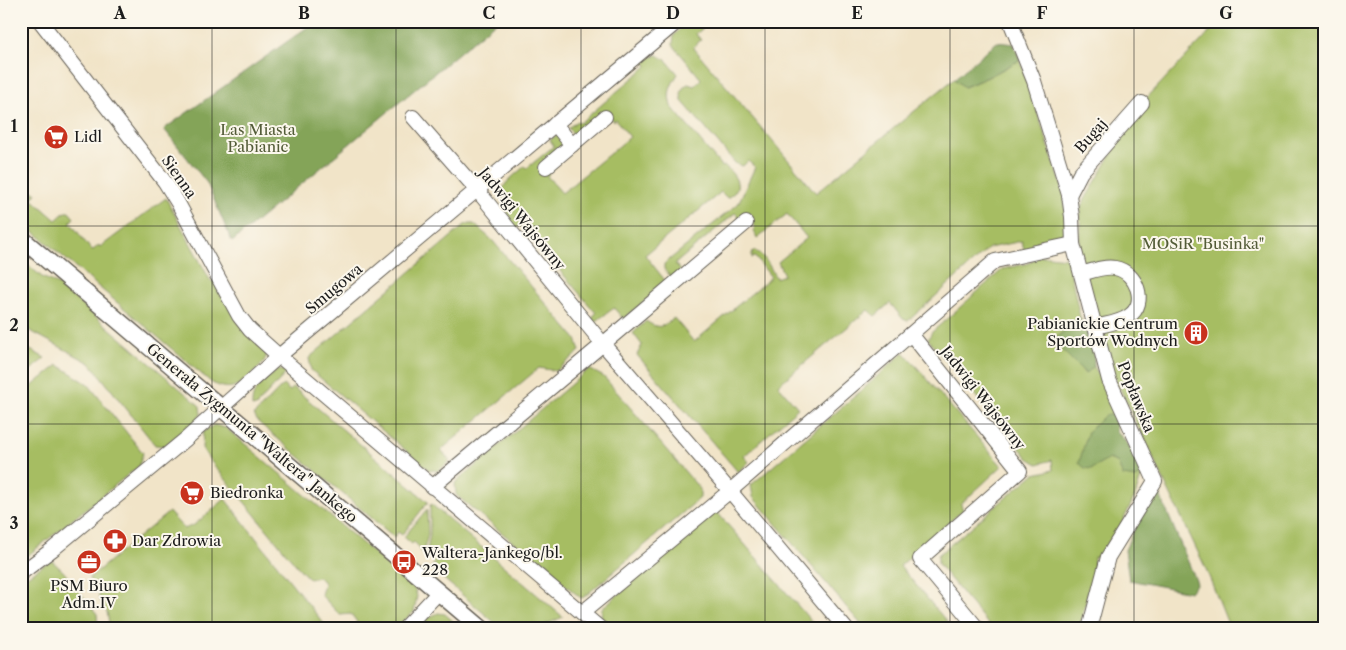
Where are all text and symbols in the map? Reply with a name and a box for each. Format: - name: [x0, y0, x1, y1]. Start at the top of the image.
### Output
- text: A: [113, 3, 127, 23]
- text: B: [298, 3, 310, 23]
- text: C: [483, 3, 495, 23]
- text: D: [666, 3, 680, 23]
- text: E: [851, 3, 863, 23]
- text: F: [1037, 3, 1048, 23]
- text: G: [1219, 3, 1233, 23]
- street label: Bugaj: [1070, 114, 1111, 157]
- text: 1: [10, 116, 18, 136]
- park label: Las Miasta Pabianic: [220, 120, 296, 156]
- supermarket icon: Lidl: [43, 124, 69, 150]
- place label: Lidl: [74, 127, 103, 146]
- street label: Sienna: [158, 151, 201, 202]
- street label: Jadwigi Wajsówny: [474, 162, 570, 275]
- park label: MOSiR "Businka": [1142, 234, 1264, 253]
- street label: Smugowa: [301, 259, 366, 318]
- place label: Pabianickie Centrum Sportów Wodnych: [1027, 314, 1179, 350]
- text: 2: [9, 315, 19, 335]
- building icon: Pabianickie Centrum Sportów Wodnych: [1183, 320, 1209, 346]
- street label: Generała Zygmunta "Waltera" Jankego: [143, 339, 362, 527]
- street label: Jadwigi Wajsówny: [936, 340, 1030, 454]
- street label: Popławska: [1114, 358, 1159, 435]
- supermarket icon: Biedronka: [179, 480, 205, 506]
- place label: Biedronka: [210, 483, 284, 502]
- text: 3: [9, 513, 19, 533]
- pharmacy icon: Dar Zdrowia: [102, 528, 128, 554]
- place label: Dar Zdrowia: [132, 531, 221, 550]
- place label: Waltera-Jankego/bl. 228: [421, 543, 563, 579]
- office icon: PSM Biuro Adm.IV: [76, 549, 102, 575]
- bus stop icon: Waltera-Jankego/bl. 228: [391, 549, 417, 575]
- place label: PSM Biuro Adm.IV: [50, 576, 128, 612]

